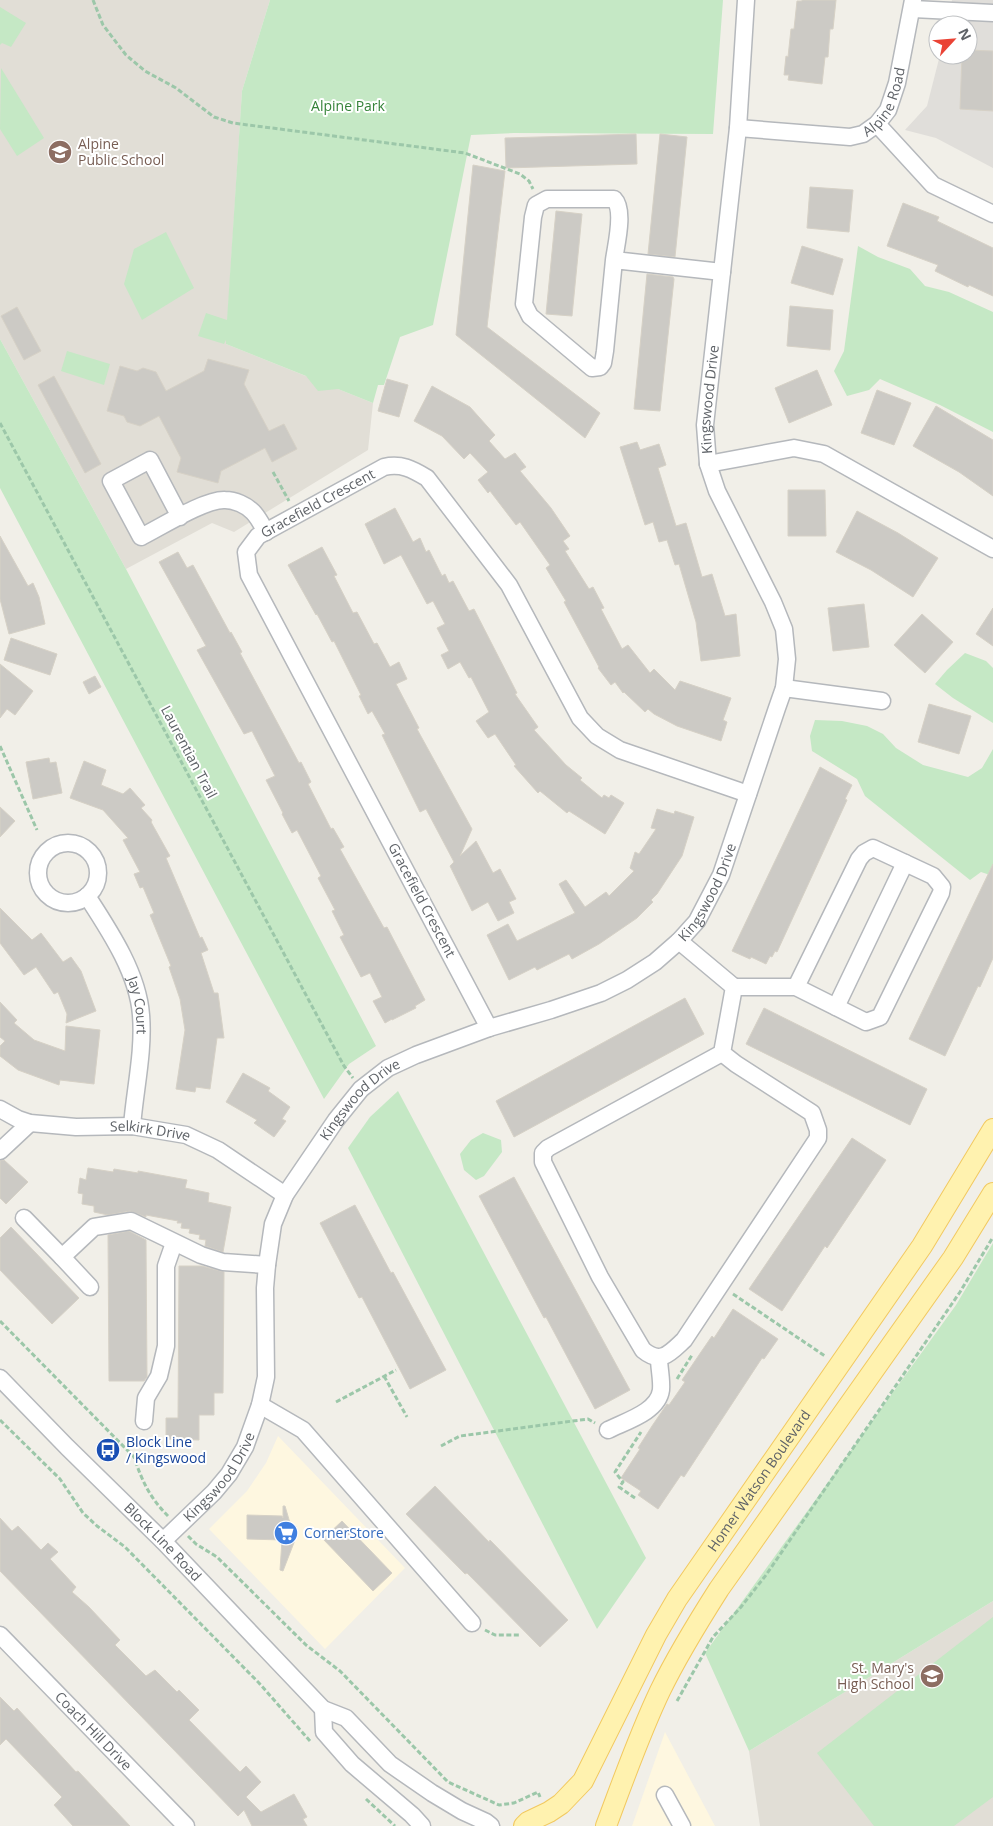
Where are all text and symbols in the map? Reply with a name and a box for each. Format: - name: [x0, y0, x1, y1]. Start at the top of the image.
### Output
- north arrow: [928, 15, 978, 65]
- text: N: [954, 25, 976, 43]
- street label: Alpine Road: [858, 66, 909, 141]
- park label: Alpine Park: [311, 96, 386, 115]
- place label: Alpine Public School: [78, 134, 164, 169]
- school or university icon: Alpine Public School: [47, 139, 73, 165]
- street label: Kingswood Drive: [695, 344, 723, 455]
- street label: Gracefield Crescent: [257, 464, 378, 542]
- street label: Laurentian Trail: [157, 702, 222, 802]
- street label: Gracefield Crescent: [384, 839, 461, 960]
- street label: Kingswood Drive: [673, 840, 740, 945]
- street label: Jay Court: [123, 971, 152, 1034]
- street label: Kingswood Drive: [315, 1054, 403, 1144]
- street label: Selkirk Drive: [110, 1116, 194, 1145]
- street label: Homer Watson Boulevard: [703, 1406, 815, 1555]
- street label: Kingswood Drive: [179, 1429, 259, 1526]
- place label: Block Line / Kingswood: [126, 1432, 206, 1467]
- bus stop icon: Block Line / Kingswood: [95, 1437, 121, 1463]
- street label: Block Line Road: [120, 1498, 206, 1585]
- supermarket icon: CornerStore: [273, 1520, 299, 1546]
- place label: CornerStore: [304, 1523, 384, 1542]
- place label: St. Mary's High School: [837, 1658, 914, 1693]
- school or university icon: St. Mary's High School: [919, 1663, 945, 1689]
- street label: Coach Hill Drive: [51, 1687, 137, 1774]

